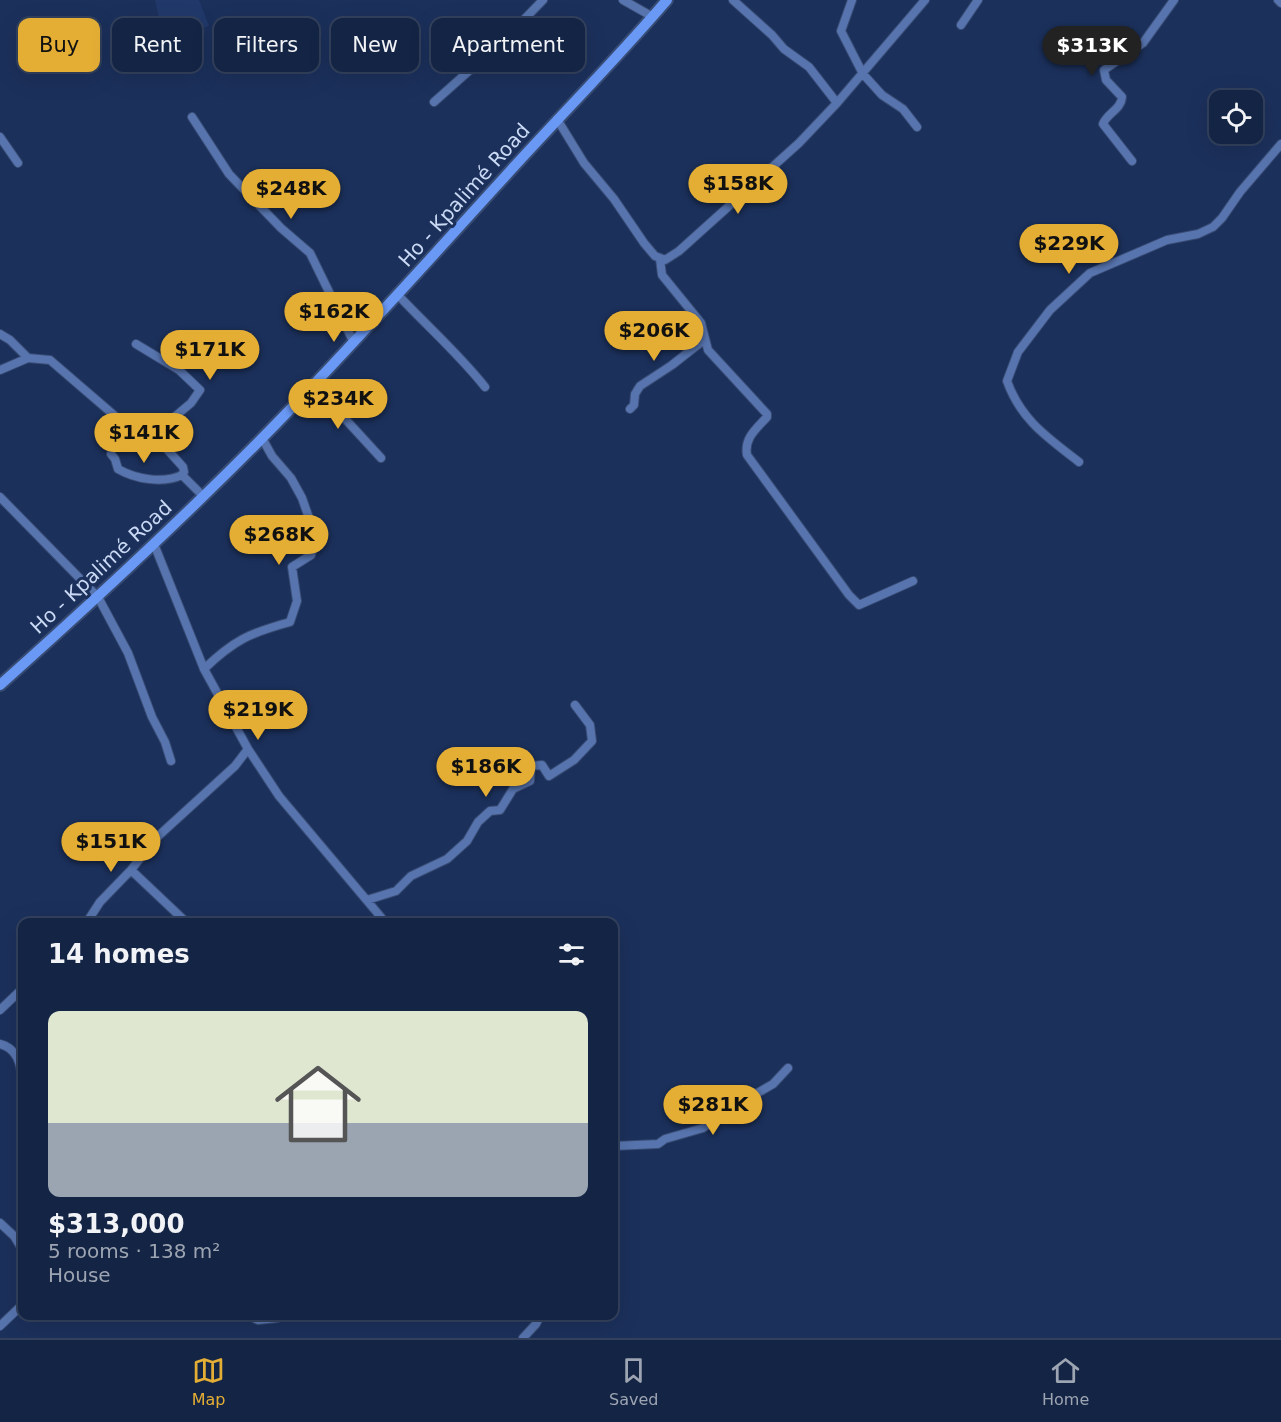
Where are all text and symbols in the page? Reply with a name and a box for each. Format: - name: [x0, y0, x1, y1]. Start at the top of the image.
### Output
- chip: Buy: [18, 18, 100, 72]
- chip: Rent: [112, 18, 202, 72]
- chip: Filters: [214, 18, 319, 72]
- chip: New: [331, 18, 419, 72]
- chip: Apartment: [431, 18, 585, 72]
- pin: $313K: [1050, 26, 1134, 77]
- text: $313K: [1056, 33, 1128, 57]
- map controls: [1209, 90, 1263, 144]
- button: locate: [1209, 90, 1263, 144]
- street label: Ho - Kpalimé Road: [393, 118, 535, 272]
- pin: $158K: [696, 164, 780, 215]
- pin: $248K: [249, 169, 333, 220]
- text: $158K: [702, 171, 774, 195]
- text: $248K: [255, 176, 327, 200]
- pin: $229K: [1027, 224, 1111, 275]
- text: $229K: [1033, 231, 1105, 255]
- pin: $162K: [292, 292, 376, 343]
- text: $162K: [298, 299, 370, 323]
- pin: $206K: [612, 311, 696, 362]
- text: $206K: [618, 318, 690, 342]
- pin: $171K: [168, 330, 252, 381]
- text: $171K: [174, 337, 246, 361]
- pin: $234K: [296, 379, 380, 430]
- text: $234K: [302, 386, 374, 410]
- pin: $141K: [102, 413, 186, 464]
- text: $141K: [108, 420, 180, 444]
- street label: Ho - Kpalimé Road: [25, 495, 177, 639]
- pin: $268K: [237, 515, 321, 566]
- text: $268K: [243, 522, 315, 546]
- pin: $219K: [216, 690, 300, 741]
- text: $219K: [222, 697, 294, 721]
- pin: $186K: [444, 747, 528, 798]
- text: $186K: [450, 754, 522, 778]
- pin: $151K: [69, 822, 153, 873]
- text: $151K: [75, 829, 147, 853]
- icon: filters: [555, 938, 588, 971]
- text: 14 homes: [48, 939, 190, 969]
- icon: home: [264, 1050, 372, 1158]
- pin: $281K: [671, 1085, 755, 1136]
- text: $281K: [677, 1092, 749, 1116]
- text: $313,000: [48, 1209, 185, 1239]
- text: 5 rooms · 138 m²: [48, 1239, 220, 1263]
- text: House: [48, 1263, 111, 1287]
- tab: Map: [192, 1354, 226, 1409]
- tab: Saved: [609, 1354, 658, 1409]
- tab: Home: [1042, 1354, 1089, 1409]

